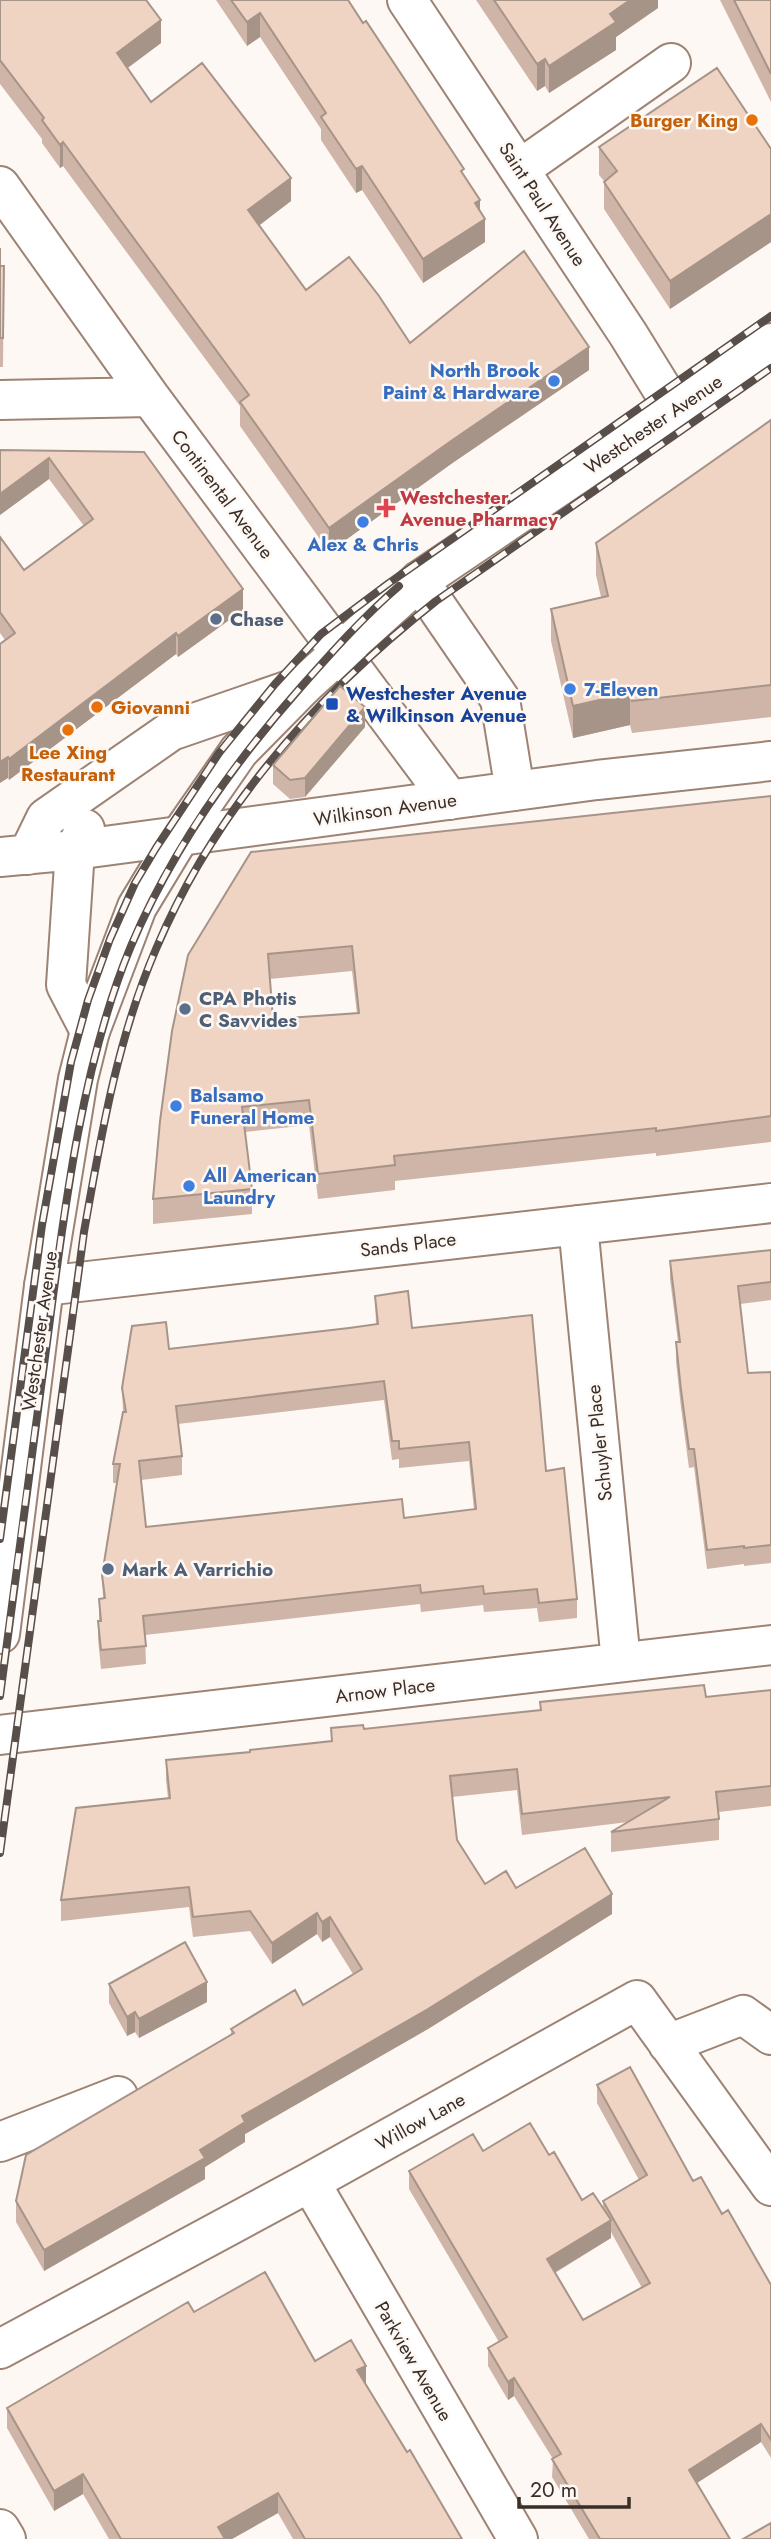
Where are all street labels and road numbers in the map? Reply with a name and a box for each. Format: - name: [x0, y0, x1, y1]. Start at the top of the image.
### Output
- street label: Saint Paul Avenue: [492, 137, 593, 272]
- street label: Westchester Avenue: [579, 368, 728, 481]
- street label: Continental Avenue: [165, 424, 280, 565]
- street label: Wilkinson Avenue: [312, 786, 459, 833]
- street label: Sands Place: [359, 1225, 458, 1264]
- street label: Westchester Avenue: [15, 1249, 64, 1413]
- street label: Schuyler Place: [580, 1383, 619, 1503]
- street label: Arnow Place: [334, 1671, 437, 1710]
- street label: Willow Lane: [371, 2086, 470, 2157]
- street label: Parkview Avenue: [368, 2296, 459, 2427]

